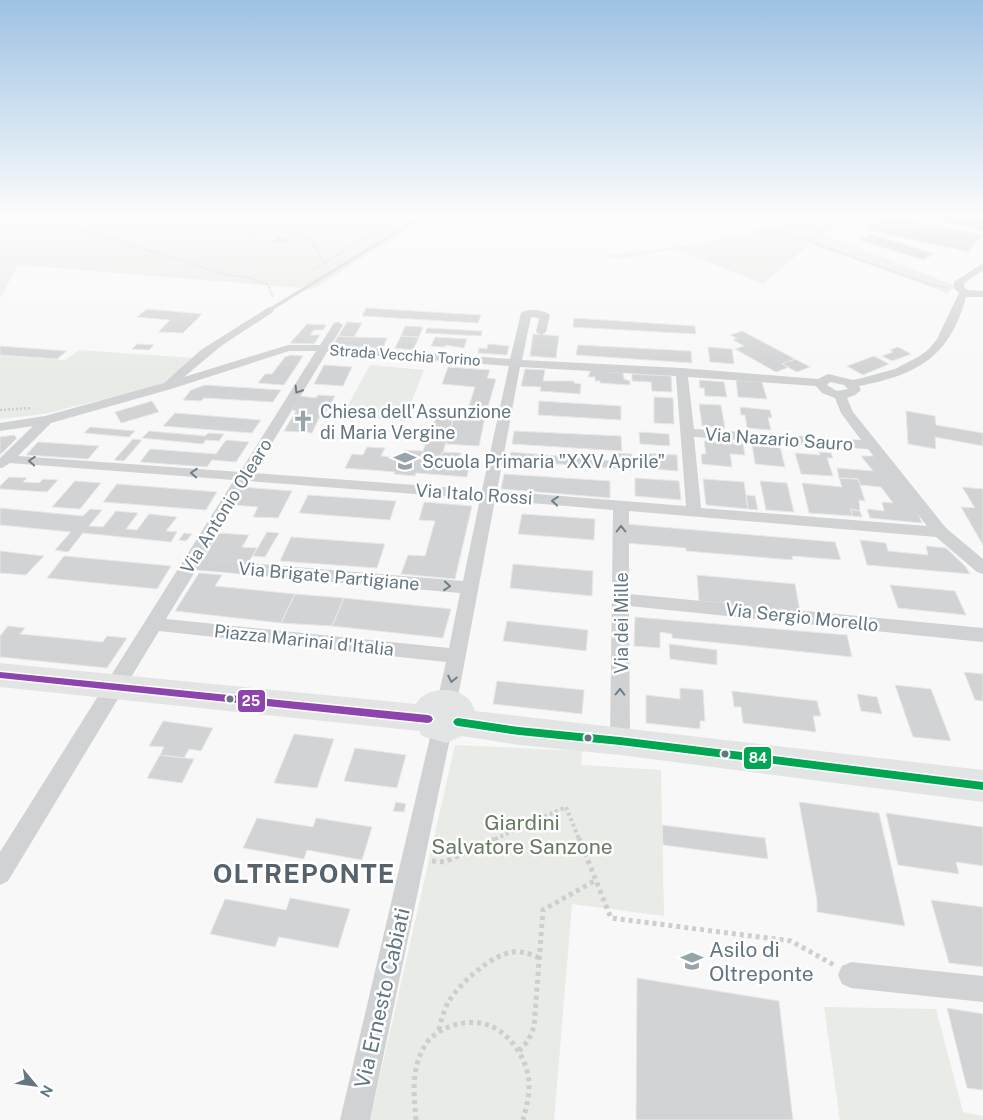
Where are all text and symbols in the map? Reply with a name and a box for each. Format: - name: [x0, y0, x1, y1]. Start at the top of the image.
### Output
- street label: Strada Vecchia Torino: [329, 341, 481, 369]
- one-way arrow: [295, 384, 305, 393]
- place label: Chiesa dell'Assunzione di Maria Vergine: [320, 401, 511, 443]
- church icon: Chiesa dell'Assunzione di Maria Vergine: [290, 408, 316, 434]
- street label: Via Nazario Sauro: [704, 423, 854, 455]
- street label: Via Antonio Olearo: [176, 435, 276, 577]
- school or university icon: Scuola Primaria "XXV Aprile": [392, 448, 418, 474]
- place label: Scuola Primaria "XXV Aprile": [422, 451, 665, 472]
- one-way arrow: [28, 456, 36, 467]
- one-way arrow: [190, 468, 198, 479]
- street label: Via Italo Rossi: [415, 479, 533, 509]
- one-way arrow: [551, 495, 559, 506]
- one-way arrow: [616, 525, 626, 533]
- street label: Via Brigate Partigiane: [238, 558, 420, 594]
- street label: Via dei Mille: [611, 572, 632, 674]
- one-way arrow: [444, 581, 452, 592]
- street label: Via Sergio Morello: [725, 599, 879, 635]
- street label: Piazza Marinai d'Italia: [213, 620, 395, 660]
- one-way arrow: [447, 675, 457, 684]
- one-way arrow: [615, 688, 625, 696]
- line badge: 25: [237, 689, 266, 713]
- text: 25: [242, 693, 260, 709]
- unlabelled marker: [225, 694, 235, 704]
- unlabelled marker: [583, 733, 593, 743]
- line badge: 84: [743, 746, 772, 770]
- unlabelled marker: [720, 749, 730, 759]
- text: 84: [749, 750, 767, 766]
- park label: Giardini Salvatore Sanzone: [431, 810, 613, 859]
- district label: OLTREPONTE: [213, 858, 395, 889]
- street label: Via Ernesto Cabiati: [349, 905, 415, 1091]
- place label: Asilo di Oltreponte: [709, 937, 814, 986]
- school or university icon: Asilo di Oltreponte: [679, 948, 705, 974]
- north arrow: [10, 1060, 60, 1110]
- text: N: [37, 1083, 56, 1100]

